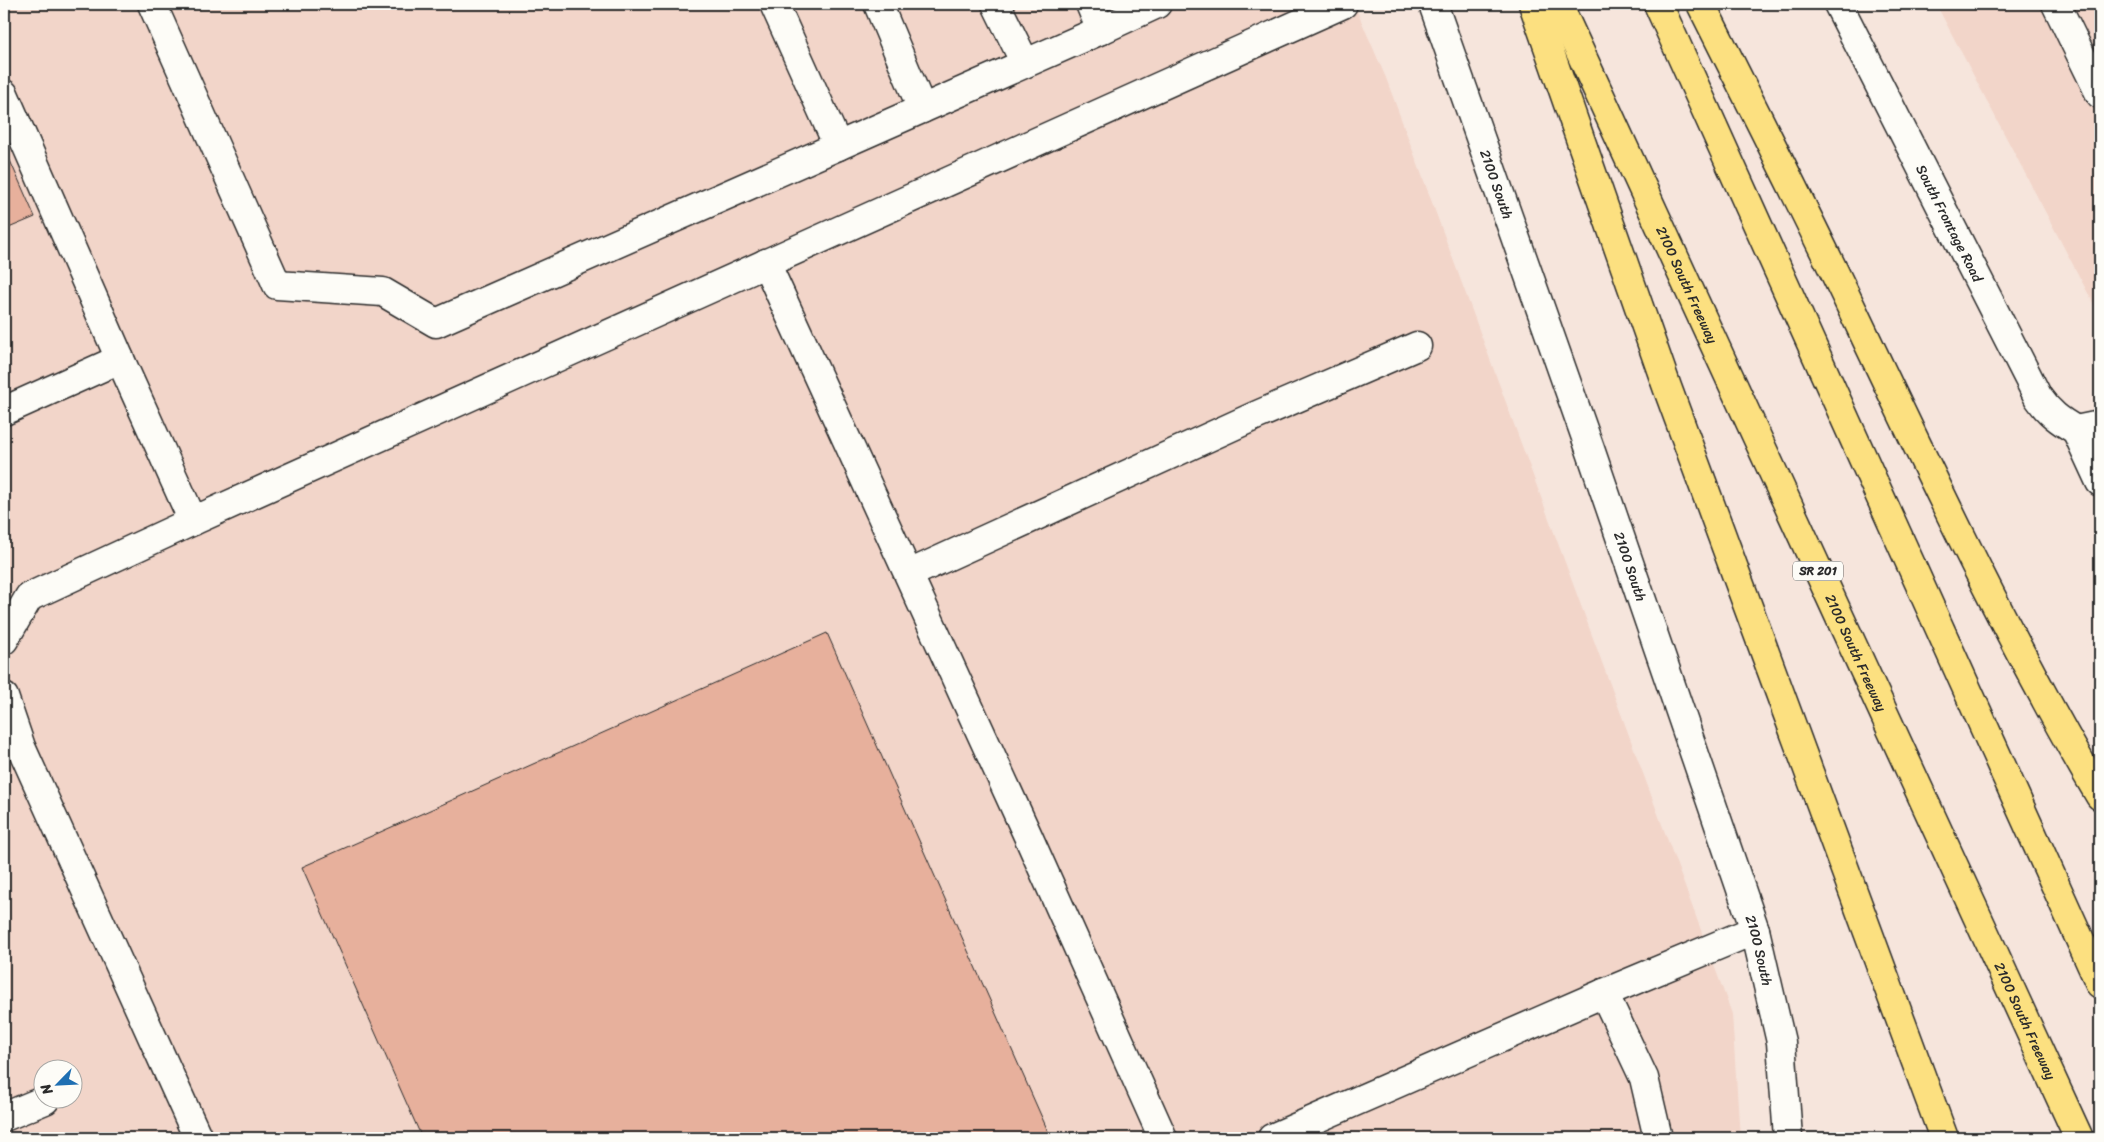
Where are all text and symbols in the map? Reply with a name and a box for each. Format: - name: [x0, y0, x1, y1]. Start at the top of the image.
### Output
- street label: 2100 South: [1472, 146, 1520, 223]
- street label: South Frontage Road: [1909, 160, 1990, 288]
- street label: 2100 South Freeway: [1649, 222, 1725, 349]
- street label: 2100 South: [1606, 528, 1653, 605]
- road number: SR 201: [1793, 562, 1843, 580]
- street label: 2100 South Freeway: [1818, 590, 1894, 717]
- street label: 2100 South: [1738, 911, 1780, 988]
- street label: 2100 South Freeway: [1987, 958, 2063, 1085]
- north arrow: [32, 1060, 82, 1110]
- text: N: [33, 1079, 60, 1100]

